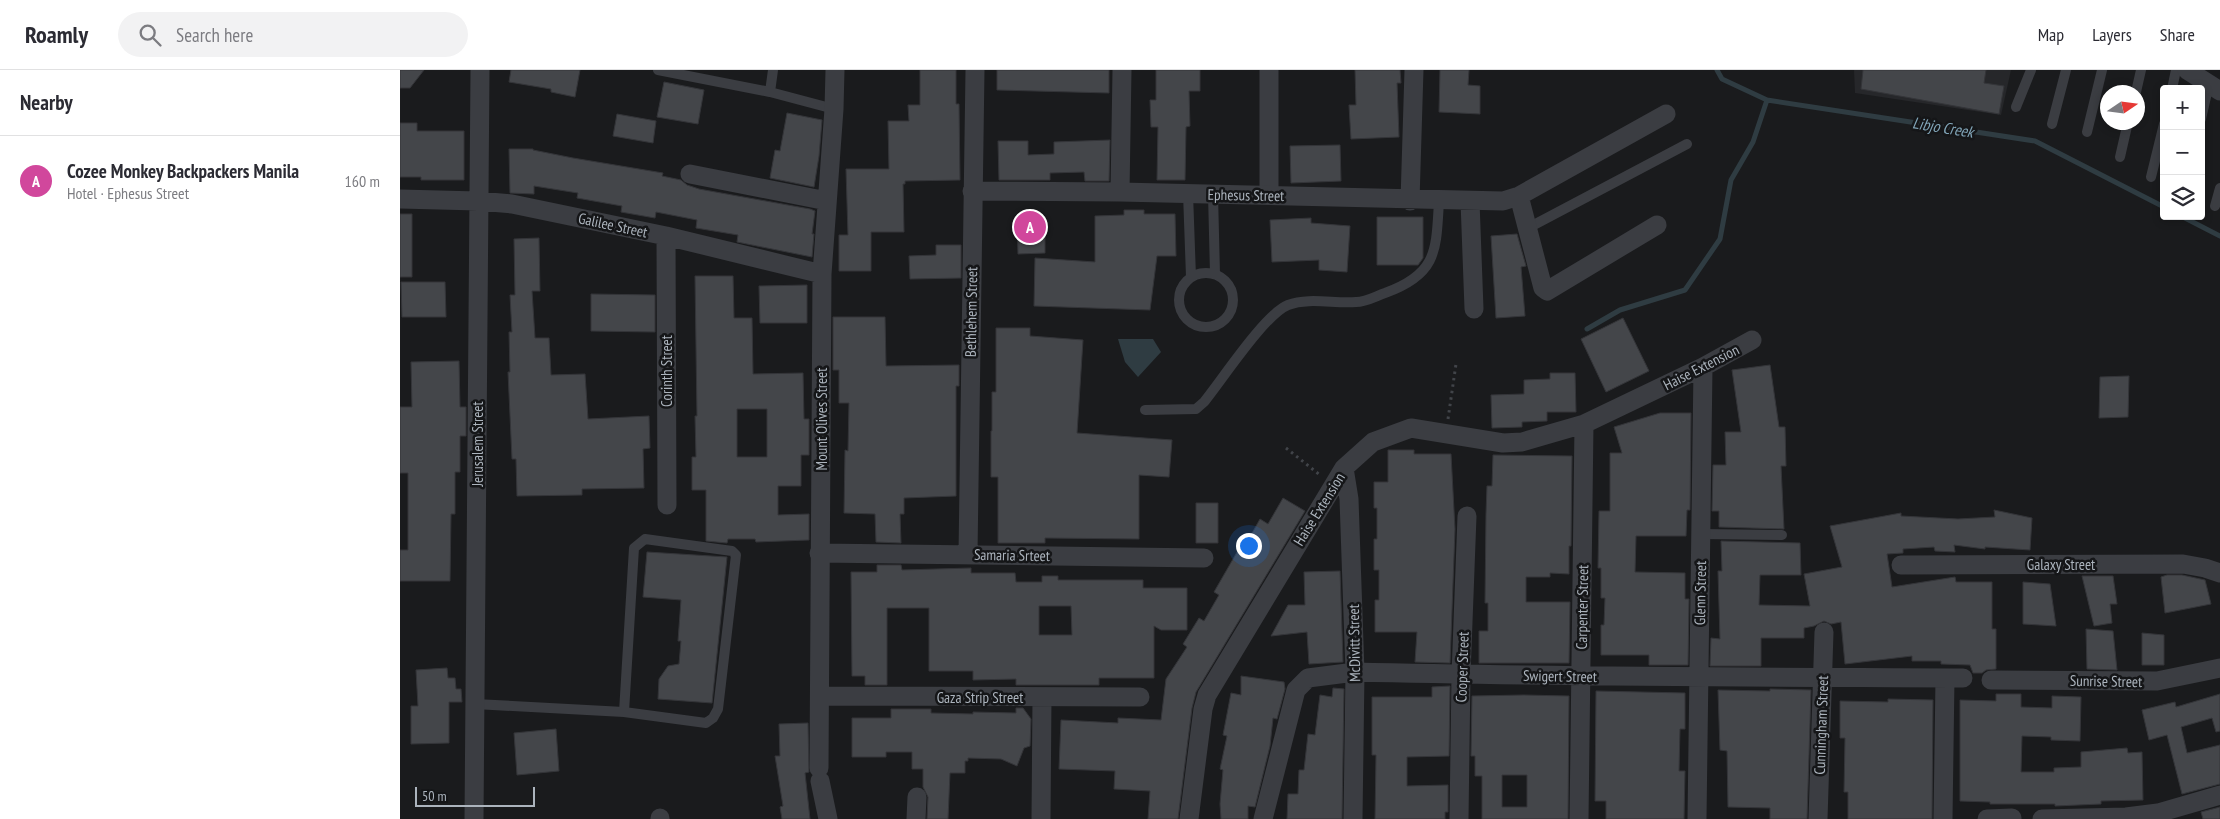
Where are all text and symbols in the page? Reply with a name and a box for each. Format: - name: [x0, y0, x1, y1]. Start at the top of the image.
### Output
- search box: [118, 12, 468, 57]
- text: Roamly: [25, 19, 88, 50]
- icon: search: [136, 21, 164, 49]
- text: Search here: [176, 23, 253, 47]
- text: Map: [2038, 23, 2064, 46]
- text: Layers: [2092, 23, 2132, 46]
- text: Share: [2160, 23, 2195, 46]
- north arrow: [2100, 85, 2145, 130]
- map controls: [2160, 85, 2205, 220]
- button: +: [2160, 85, 2205, 130]
- text: Nearby: [20, 89, 73, 116]
- water label: Libjo Creek: [1911, 112, 1977, 142]
- button: −: [2160, 130, 2205, 175]
- text: Cozee Monkey Backpackers Manila: [67, 159, 299, 183]
- text: A: [32, 171, 40, 191]
- text: 160 m: [345, 171, 380, 191]
- button: layers: [2160, 175, 2205, 220]
- text: Hotel · Ephesus Street: [67, 183, 189, 203]
- street label: Ephesus Street: [1208, 185, 1284, 205]
- street label: Galilee Street: [577, 208, 649, 242]
- pin: A: [1014, 208, 1046, 246]
- street label: Bethlehem Street: [961, 267, 981, 357]
- street label: Corinth Street: [657, 335, 676, 407]
- street label: Haise Extension: [1660, 340, 1742, 394]
- street label: Mount Olives Street: [812, 368, 831, 470]
- street label: Jerusalem Street: [468, 401, 487, 488]
- street label: Haise Extension: [1289, 469, 1349, 549]
- your location: [1236, 533, 1262, 559]
- street label: Samaria Srteet: [974, 545, 1050, 565]
- street label: Galaxy Street: [2027, 555, 2095, 574]
- street label: Glenn Street: [1690, 561, 1710, 625]
- street label: Carpenter Street: [1572, 565, 1592, 649]
- street label: McDivitt Street: [1344, 604, 1364, 682]
- street label: Cooper Street: [1451, 631, 1473, 703]
- street label: Swigert Street: [1523, 666, 1597, 686]
- street label: Sunrise Street: [2070, 671, 2142, 691]
- street label: Cunningham Street: [1810, 675, 1832, 775]
- street label: Gaza Strip Street: [937, 688, 1023, 707]
- scale bar: [415, 784, 535, 807]
- text: 50 m: [422, 787, 447, 805]

